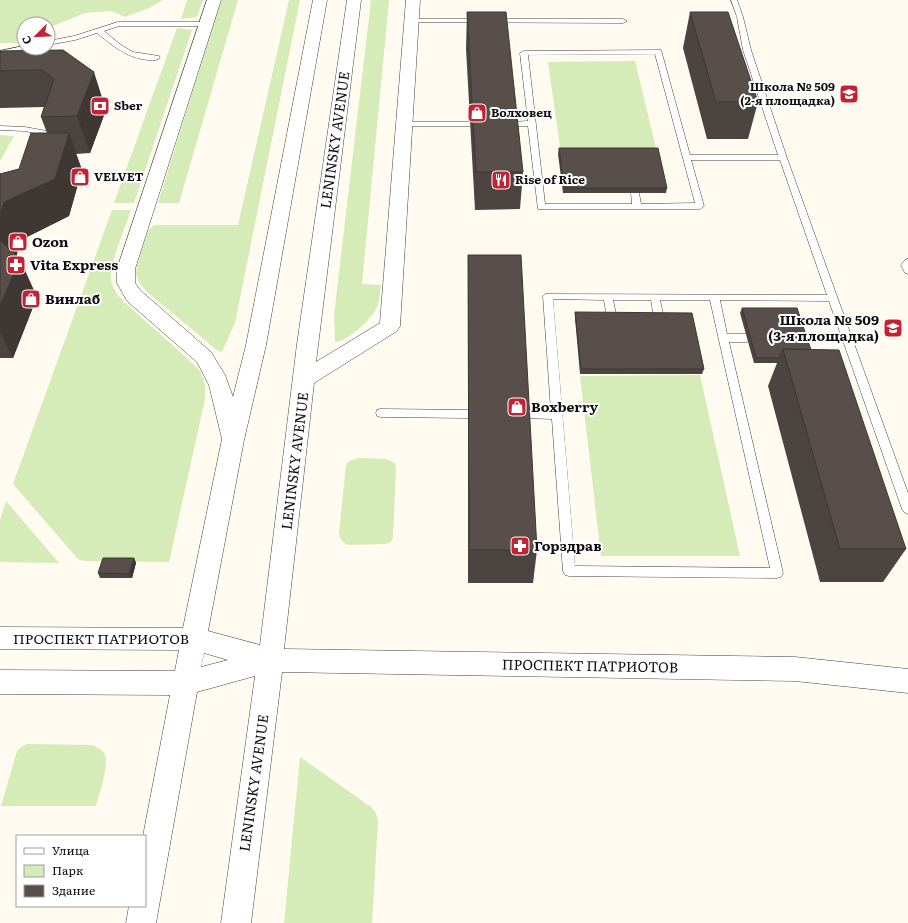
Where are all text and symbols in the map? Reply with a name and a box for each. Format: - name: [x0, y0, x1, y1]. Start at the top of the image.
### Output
- north arrow: [16, 16, 56, 56]
- text: С: [17, 33, 35, 47]
- street label: LENINSKY AVENUE: [314, 70, 354, 210]
- place label: Школа № 509 (2-я площадка): [740, 77, 835, 109]
- school or university icon: Школа № 509 (2-я площадка): [838, 83, 860, 105]
- bank icon: Sber: [89, 95, 111, 117]
- place label: Sber: [114, 96, 143, 114]
- shop icon: Волховец: [466, 102, 488, 124]
- place label: Волховец: [491, 103, 552, 121]
- shop icon: VELVET: [69, 166, 91, 188]
- place label: VELVET: [94, 167, 144, 185]
- restaurant icon: Rise of Rice: [490, 169, 512, 191]
- place label: Rise of Rice: [515, 170, 585, 188]
- shop icon: Ozon: [7, 231, 29, 253]
- place label: Ozon: [32, 231, 69, 251]
- pharmacy icon: Vita Express: [5, 254, 27, 276]
- place label: Vita Express: [30, 254, 118, 274]
- shop icon: Винлаб: [20, 288, 42, 310]
- place label: Винлаб: [45, 288, 100, 308]
- place label: Школа № 509 (3-я площадка): [768, 309, 879, 345]
- school or university icon: Школа № 509 (3-я площадка): [882, 317, 904, 339]
- street label: LENINSKY AVENUE: [276, 391, 312, 531]
- shop icon: Boxberry: [506, 396, 528, 418]
- place label: Boxberry: [531, 396, 599, 416]
- pharmacy icon: Горздрав: [509, 535, 531, 557]
- place label: Горздрав: [534, 535, 602, 555]
- street label: ПРОСПЕКТ ПАТРИОТОВ: [13, 628, 189, 648]
- street label: ПРОСПЕКТ ПАТРИОТОВ: [502, 653, 678, 677]
- street label: LENINSKY AVENUE: [233, 713, 273, 853]
- legend: [16, 835, 146, 907]
- text: Улица: [52, 841, 90, 859]
- text: Парк: [52, 861, 83, 879]
- text: Здание: [52, 881, 95, 899]

